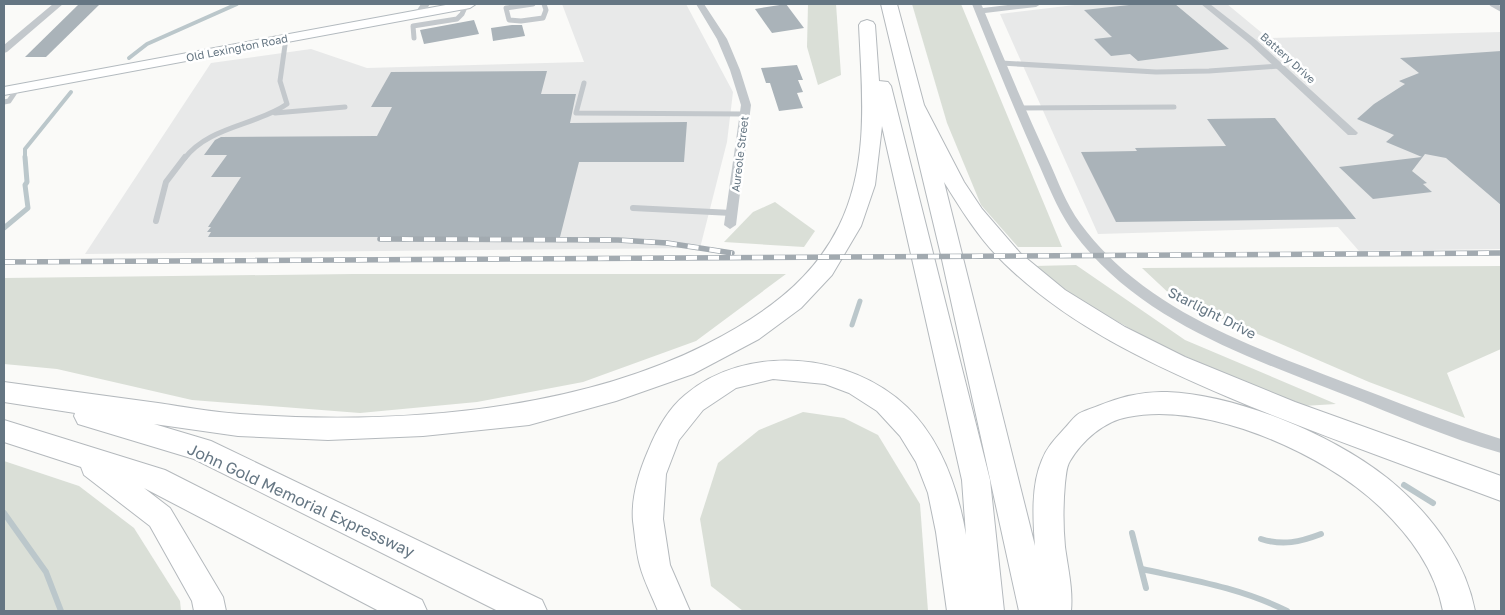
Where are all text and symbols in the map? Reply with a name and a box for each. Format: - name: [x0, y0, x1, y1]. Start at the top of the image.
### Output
- street label: Battery Drive: [1258, 30, 1318, 86]
- street label: Old Lexington Road: [185, 31, 289, 64]
- street label: Aureole Street: [728, 115, 751, 192]
- street label: Starlight Drive: [1165, 283, 1259, 342]
- street label: John Gold Memorial Expressway: [184, 438, 418, 562]

